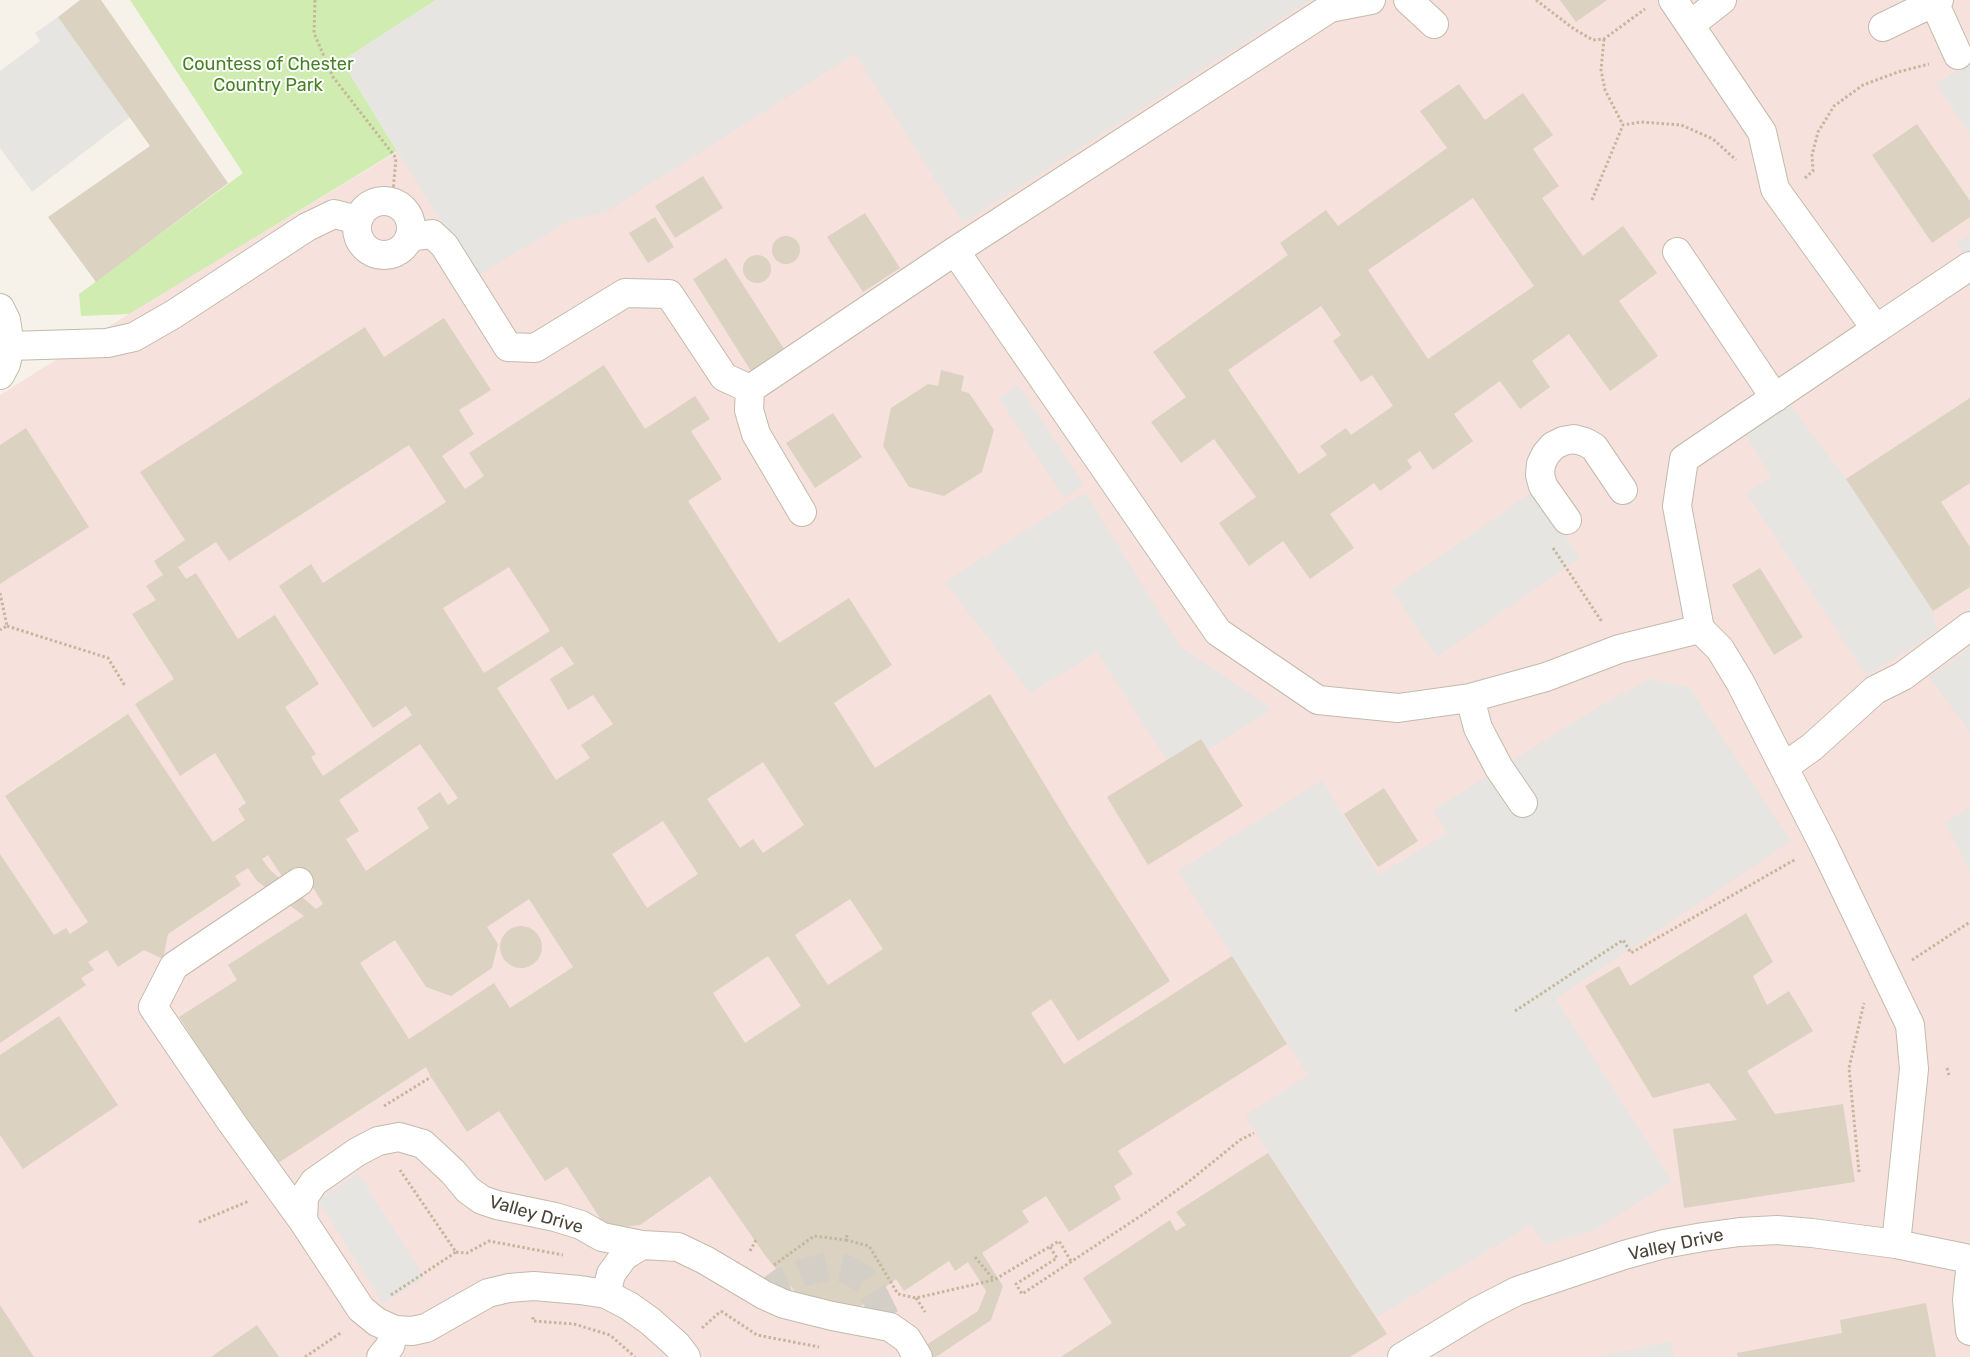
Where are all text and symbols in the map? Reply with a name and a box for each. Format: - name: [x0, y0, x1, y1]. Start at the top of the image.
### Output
- park label: Countess of Chester Country Park: [182, 54, 354, 96]
- street label: Valley Drive: [486, 1191, 586, 1239]
- street label: Valley Drive: [1626, 1224, 1726, 1266]

